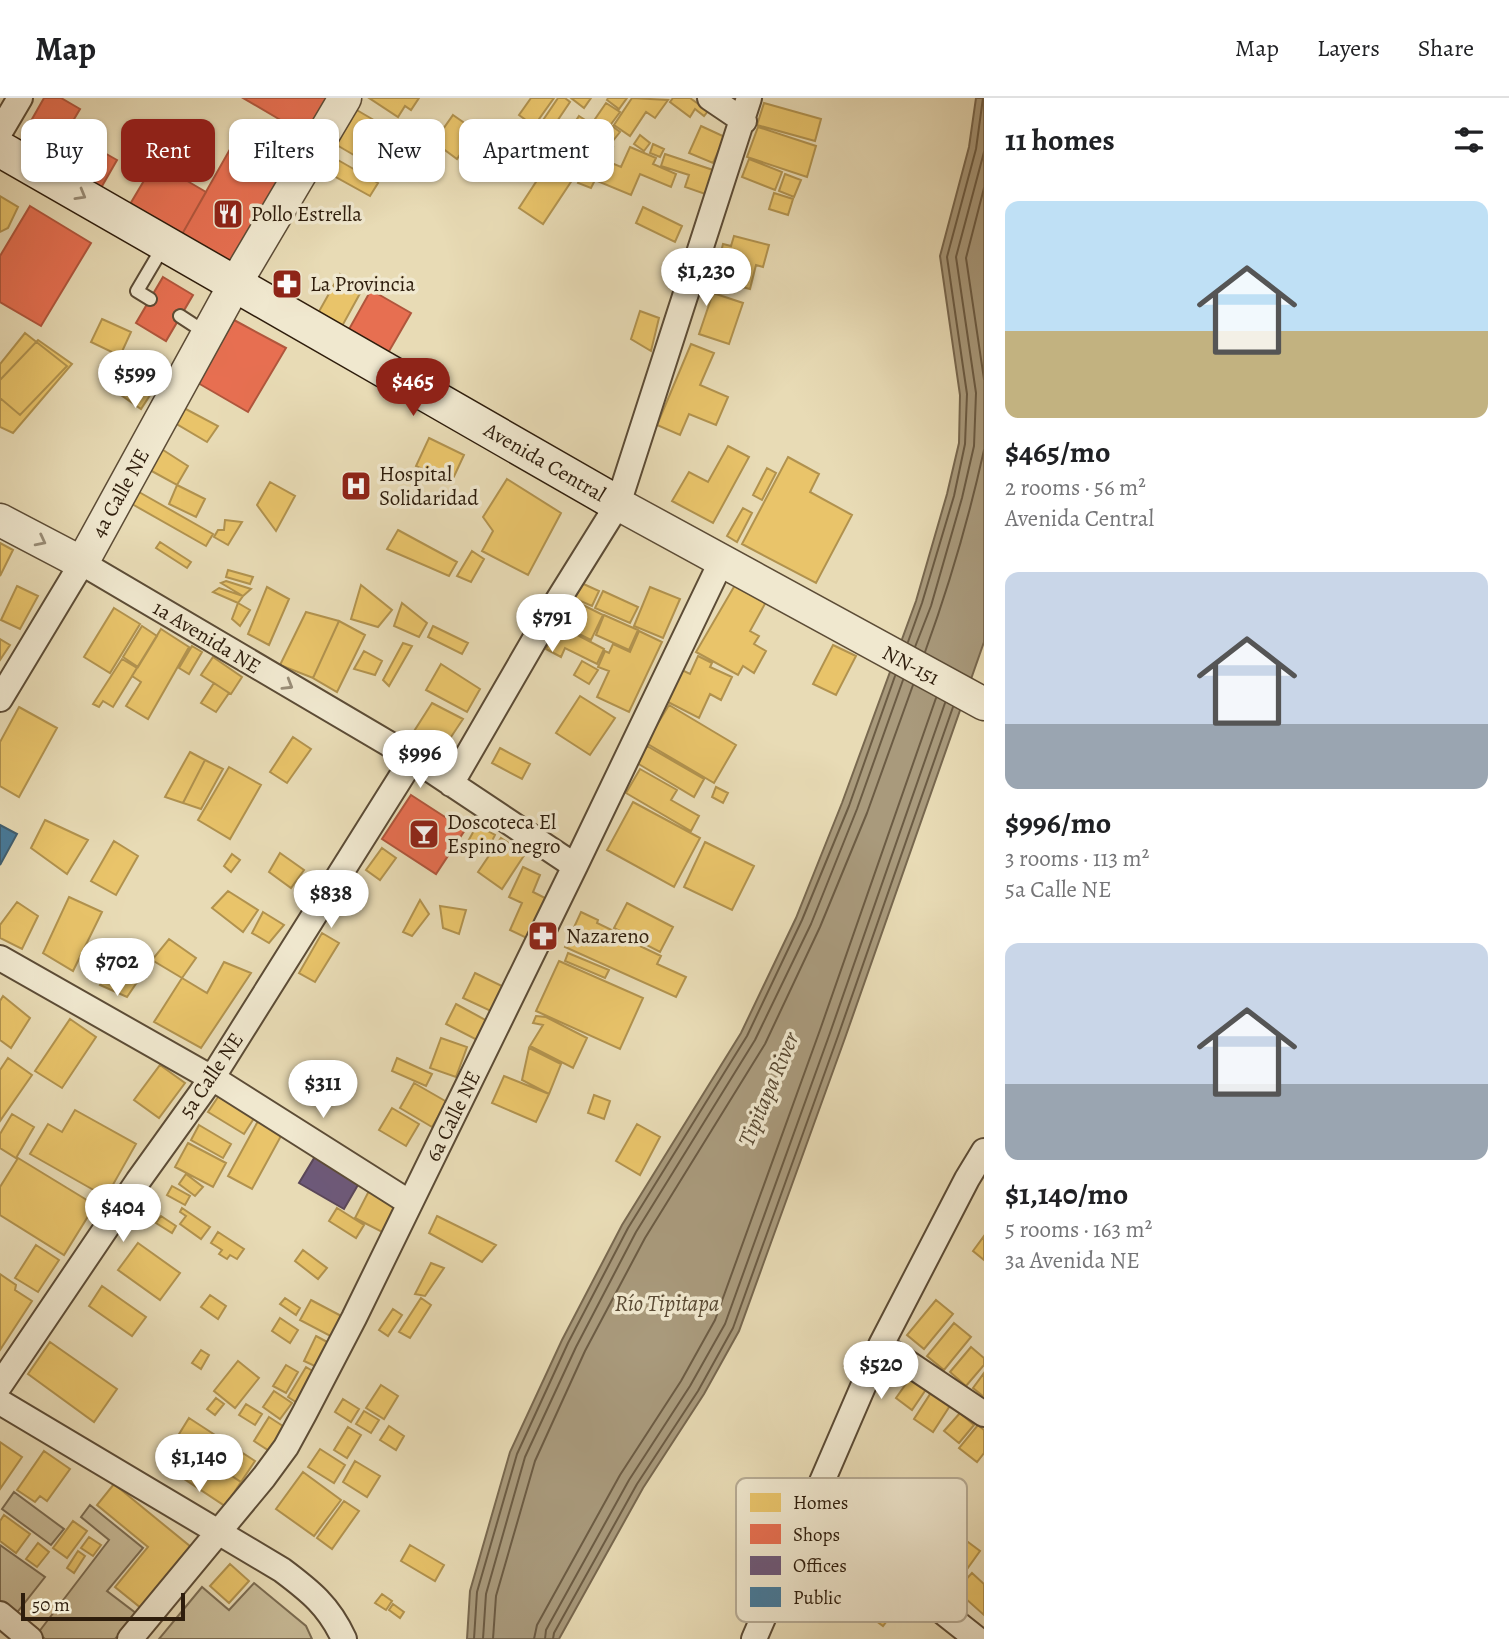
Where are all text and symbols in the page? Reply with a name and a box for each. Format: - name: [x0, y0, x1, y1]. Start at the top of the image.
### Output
- text: Map: [35, 26, 96, 71]
- text: Map: [1235, 32, 1279, 64]
- text: Layers: [1317, 32, 1380, 64]
- text: Share: [1418, 32, 1474, 64]
- chip: Buy: [21, 119, 107, 182]
- chip: Rent: [121, 119, 215, 182]
- chip: Filters: [229, 119, 339, 182]
- chip: New: [353, 119, 445, 182]
- chip: Apartment: [459, 119, 614, 182]
- text: 11 homes: [1005, 120, 1115, 160]
- icon: filters: [1450, 121, 1488, 159]
- one-way arrow: [73, 187, 86, 200]
- restaurant icon: Pollo Estrella: [211, 197, 245, 231]
- place label: Pollo Estrella: [251, 200, 362, 228]
- icon: home: [1184, 247, 1310, 373]
- pin: $1,230: [649, 248, 763, 308]
- text: $1,230: [677, 255, 735, 286]
- pharmacy icon: La Provincia: [270, 267, 304, 301]
- place label: La Provincia: [310, 270, 416, 298]
- pin: $599: [94, 350, 176, 410]
- text: $599: [114, 357, 156, 388]
- pin: $465: [372, 358, 454, 418]
- text: $465: [392, 365, 434, 396]
- street label: Avenida Central: [478, 415, 611, 508]
- text: $465/mo: [1005, 432, 1110, 472]
- street label: 4a Calle NE: [84, 443, 156, 543]
- place label: Hospital Solidaridad: [379, 460, 479, 512]
- hospital icon: Hospital Solidaridad: [339, 469, 373, 503]
- text: 2 rooms · 56 m²: [1005, 472, 1146, 503]
- text: Avenida Central: [1005, 503, 1154, 534]
- one-way arrow: [34, 533, 46, 547]
- street label: 1a Avenida NE: [148, 594, 266, 680]
- pin: $791: [511, 594, 593, 654]
- text: $791: [532, 601, 572, 632]
- icon: home: [1184, 618, 1310, 744]
- street label: NN-151: [878, 638, 944, 692]
- one-way arrow: [280, 676, 293, 689]
- pin: $996: [379, 730, 461, 790]
- text: $996: [399, 737, 441, 768]
- text: $996/mo: [1005, 803, 1111, 843]
- place label: Doscoteca El Espino negro: [447, 808, 561, 860]
- bar icon: Doscoteca El Espino negro: [407, 817, 441, 851]
- text: 3 rooms · 113 m²: [1005, 843, 1149, 874]
- pin: $838: [290, 870, 372, 930]
- text: 5a Calle NE: [1005, 874, 1112, 905]
- text: $838: [310, 877, 352, 908]
- pharmacy icon: Nazareno: [526, 919, 560, 953]
- place label: Nazareno: [566, 922, 649, 950]
- pin: $702: [76, 939, 158, 998]
- text: $702: [95, 945, 139, 976]
- icon: home: [1184, 989, 1310, 1115]
- water label: Tipitapa River: [731, 1026, 807, 1151]
- street label: 5a Calle NE: [172, 1027, 250, 1123]
- pin: $311: [282, 1060, 364, 1120]
- street label: 6a Calle NE: [419, 1066, 487, 1166]
- text: $311: [304, 1067, 342, 1098]
- text: $1,140/mo: [1005, 1174, 1128, 1214]
- pin: $404: [82, 1184, 164, 1244]
- text: $404: [101, 1191, 145, 1222]
- text: 5 rooms · 163 m²: [1005, 1214, 1152, 1245]
- text: 3a Avenida NE: [1005, 1245, 1140, 1276]
- water label: Río Tipitapa: [615, 1288, 720, 1319]
- pin: $520: [840, 1342, 922, 1401]
- text: $520: [859, 1348, 903, 1379]
- pin: $1,140: [142, 1434, 256, 1494]
- text: $1,140: [171, 1441, 227, 1472]
- legend: [736, 1478, 967, 1622]
- text: Homes: [793, 1490, 848, 1516]
- text: Shops: [793, 1522, 840, 1548]
- text: Offices: [793, 1553, 847, 1579]
- text: Public: [793, 1585, 841, 1611]
- scale bar: [21, 1590, 186, 1622]
- text: 50 m: [32, 1592, 70, 1618]

